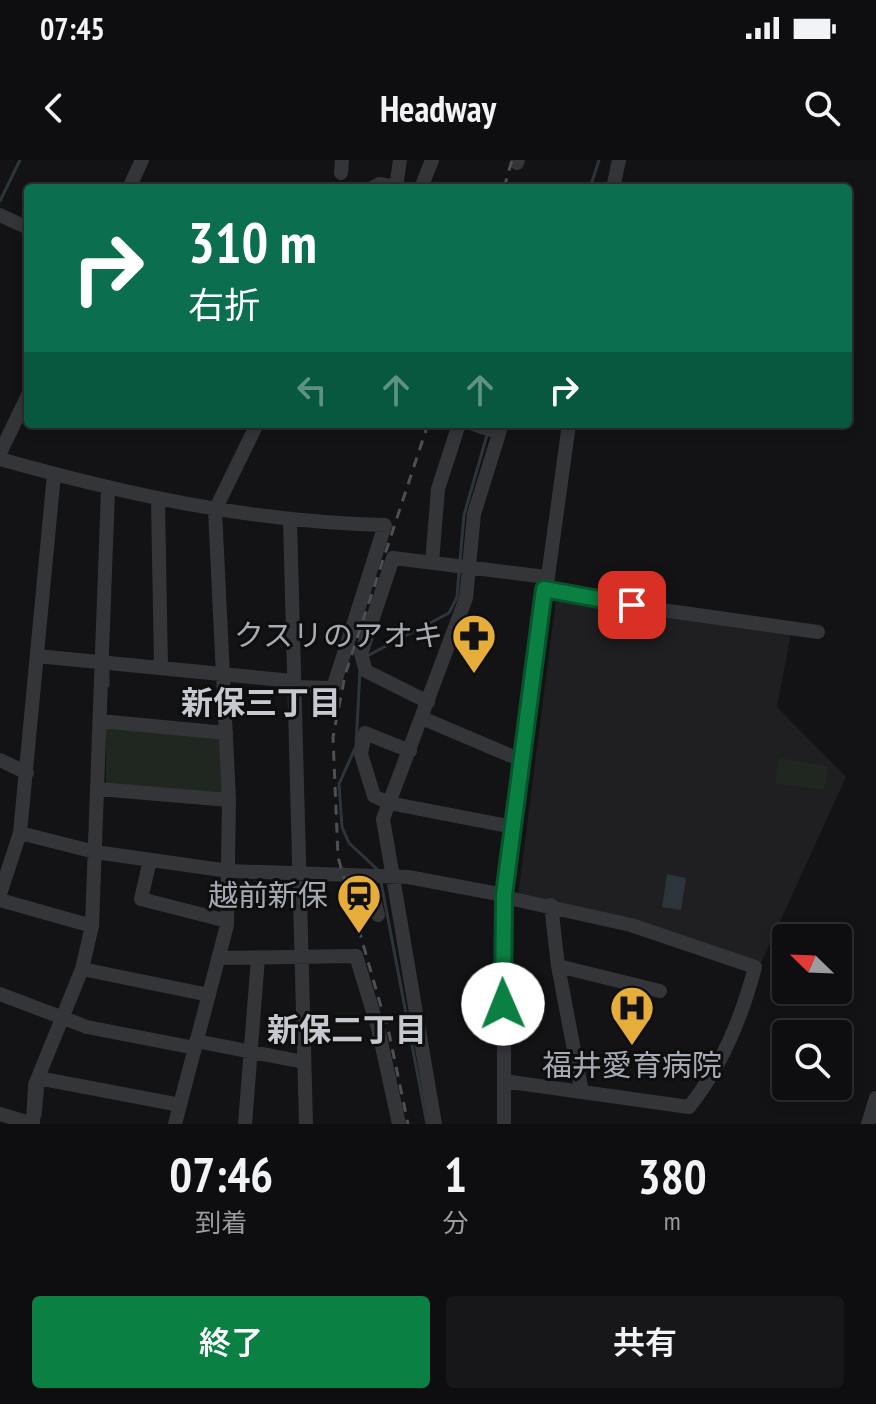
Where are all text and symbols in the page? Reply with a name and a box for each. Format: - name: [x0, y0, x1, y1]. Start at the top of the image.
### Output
- text: 07:45: [40, 9, 105, 48]
- text: Headway: [380, 85, 496, 132]
- icon: back: [32, 86, 76, 130]
- icon: search: [800, 86, 844, 130]
- text: 310 m: [188, 206, 317, 278]
- icon: right: [56, 216, 160, 320]
- text: 右折: [188, 281, 260, 328]
- icon: left: [290, 368, 334, 412]
- icon: ahead: [374, 368, 418, 412]
- icon: ahead: [458, 368, 502, 412]
- icon: right: [542, 368, 586, 412]
- pin: [598, 571, 666, 639]
- icon: arrive: [610, 583, 654, 627]
- pharmacy icon: クスリのアオキ: [450, 612, 498, 675]
- place label: クスリのアオキ: [234, 615, 443, 654]
- district label: 新保三丁目: [181, 681, 341, 723]
- station icon: 越前新保: [335, 872, 383, 935]
- place label: 越前新保: [208, 875, 328, 914]
- north arrow: [772, 924, 852, 1004]
- map controls: [772, 924, 852, 1100]
- position arrow: [461, 962, 545, 1046]
- hospital icon: 福井愛育病院: [608, 984, 656, 1047]
- district label: 新保二丁目: [267, 1008, 427, 1050]
- button: search: [772, 1020, 852, 1100]
- place label: 福井愛育病院: [542, 1045, 722, 1084]
- text: 07:46: [169, 1143, 273, 1205]
- text: 1: [444, 1143, 467, 1205]
- text: 380: [638, 1145, 707, 1207]
- text: m: [664, 1204, 681, 1237]
- text: 到着: [195, 1206, 247, 1239]
- text: 分: [442, 1206, 469, 1239]
- button: 終了: [32, 1296, 430, 1388]
- button: 共有: [446, 1296, 844, 1388]

